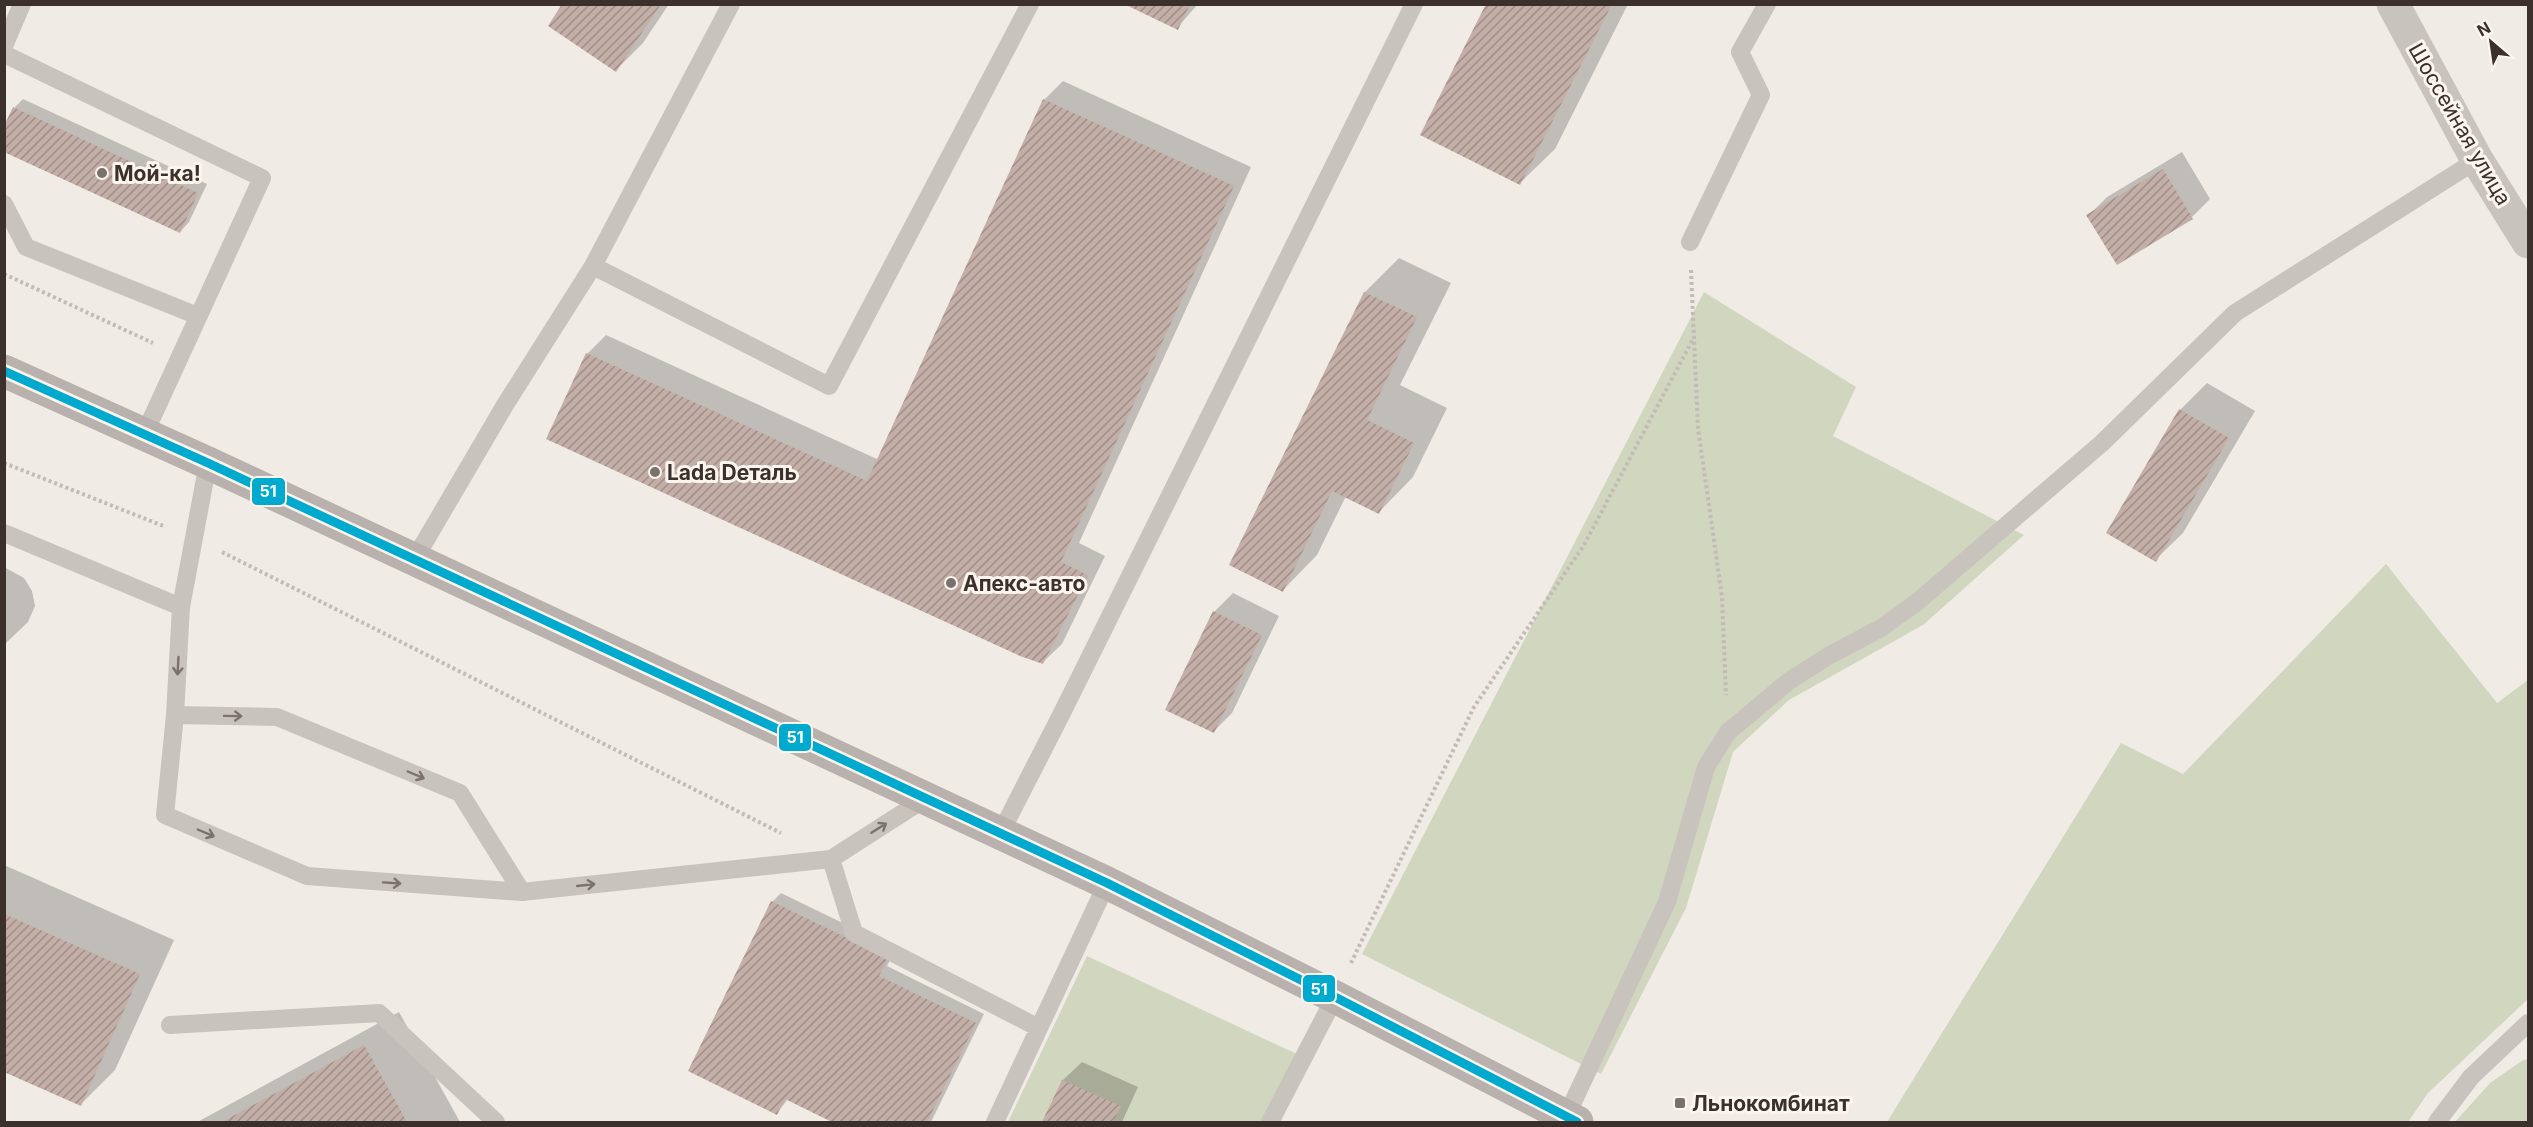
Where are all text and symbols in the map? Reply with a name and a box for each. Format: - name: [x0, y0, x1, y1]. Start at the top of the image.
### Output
- north arrow: [2461, 12, 2521, 72]
- text: N: [2474, 17, 2494, 41]
- street label: Шоссейная улица: [2403, 39, 2517, 209]
- place label: Мой-ка!: [114, 161, 201, 186]
- marker: Мой-ка!: [95, 166, 109, 180]
- place label: Lada Dеталь: [667, 460, 797, 485]
- marker: Lada Dеталь: [648, 465, 662, 479]
- line badge: 51: [251, 477, 286, 506]
- text: 51: [259, 481, 277, 501]
- place label: Апекс-авто: [963, 571, 1086, 596]
- marker: Апекс-авто: [944, 576, 958, 590]
- one-way arrow: [172, 655, 183, 675]
- one-way arrow: [223, 710, 243, 722]
- line badge: 51: [778, 723, 812, 752]
- text: 51: [786, 727, 804, 747]
- one-way arrow: [407, 770, 425, 781]
- one-way arrow: [870, 822, 887, 834]
- one-way arrow: [196, 828, 214, 839]
- one-way arrow: [381, 877, 401, 888]
- one-way arrow: [575, 880, 595, 891]
- line badge: 51: [1302, 974, 1336, 1003]
- text: 51: [1310, 979, 1328, 999]
- place label: Льнокомбинат: [1692, 1091, 1850, 1116]
- marker: Льнокомбинат: [1673, 1096, 1687, 1110]

